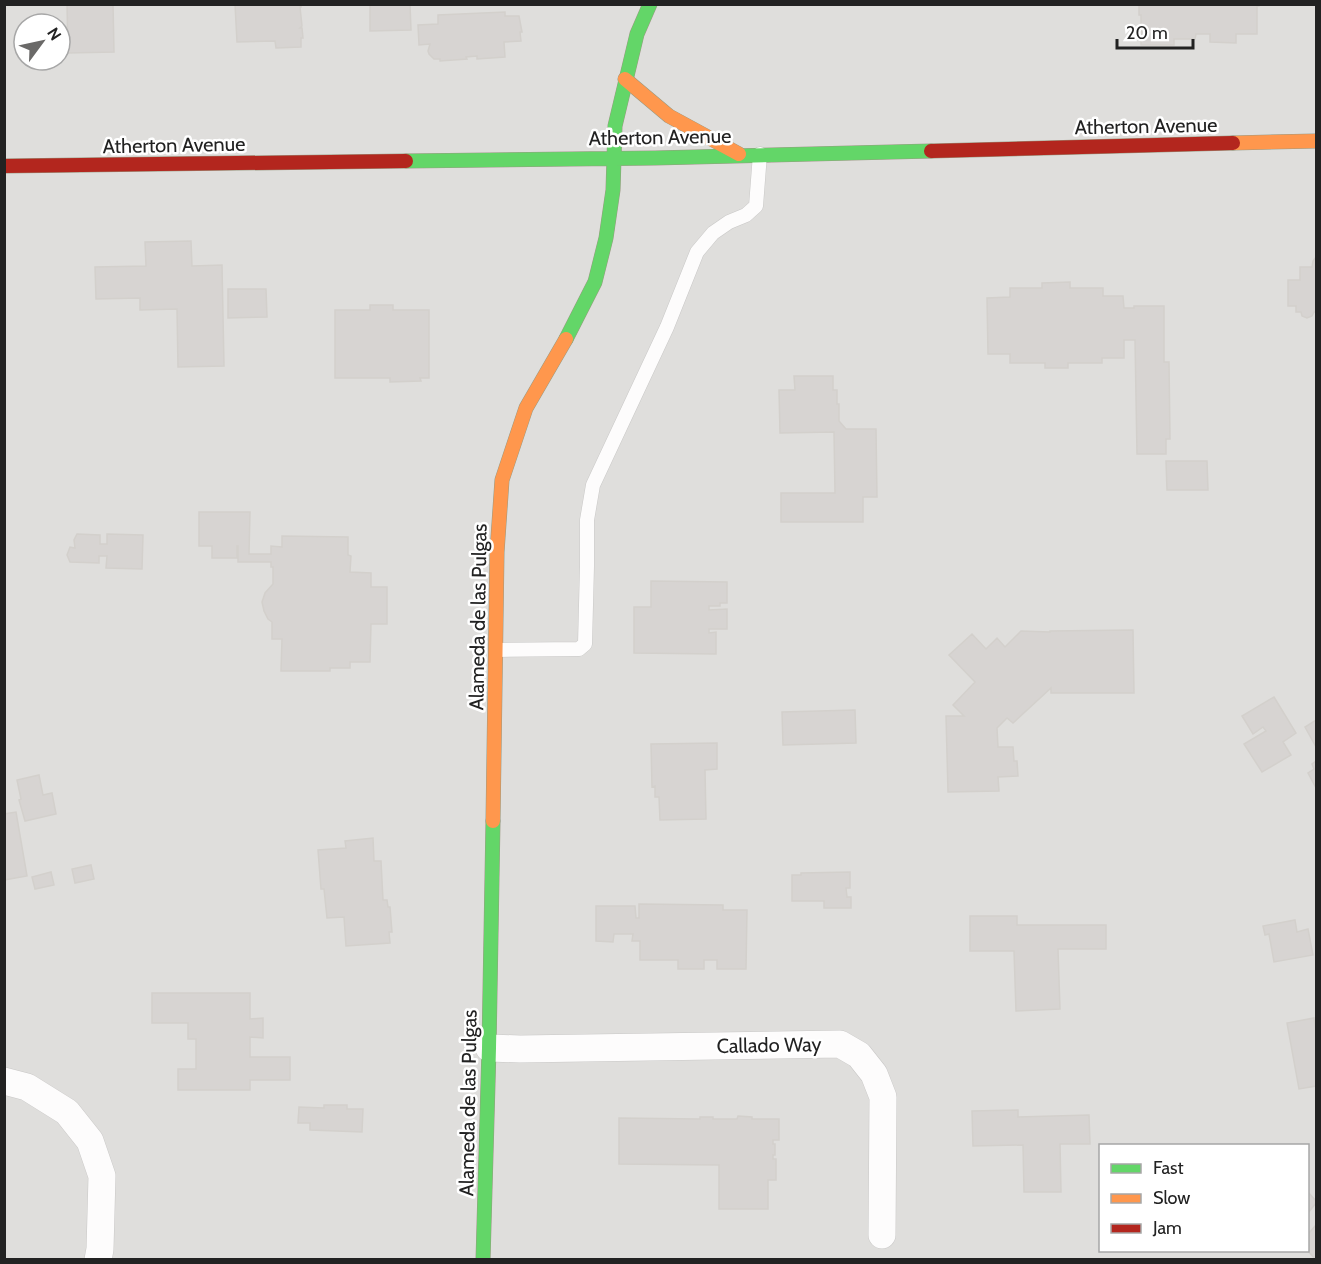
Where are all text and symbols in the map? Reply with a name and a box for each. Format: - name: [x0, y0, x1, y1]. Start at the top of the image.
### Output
- north arrow: [12, 12, 72, 72]
- scale bar: [1117, 12, 1194, 50]
- text: 20 m: [1126, 22, 1168, 44]
- text: N: [43, 24, 65, 44]
- street label: Atherton Avenue: [1074, 113, 1218, 139]
- street label: Atherton Avenue: [588, 124, 732, 150]
- street label: Atherton Avenue: [102, 132, 246, 158]
- street label: Alameda de las Pulgas: [464, 523, 492, 711]
- street label: Alameda de las Pulgas: [454, 1009, 482, 1197]
- street label: Callado Way: [716, 1032, 822, 1058]
- legend: [1099, 1144, 1309, 1252]
- text: Fast: [1153, 1157, 1184, 1179]
- text: Slow: [1153, 1187, 1190, 1209]
- text: Jam: [1152, 1217, 1182, 1239]

